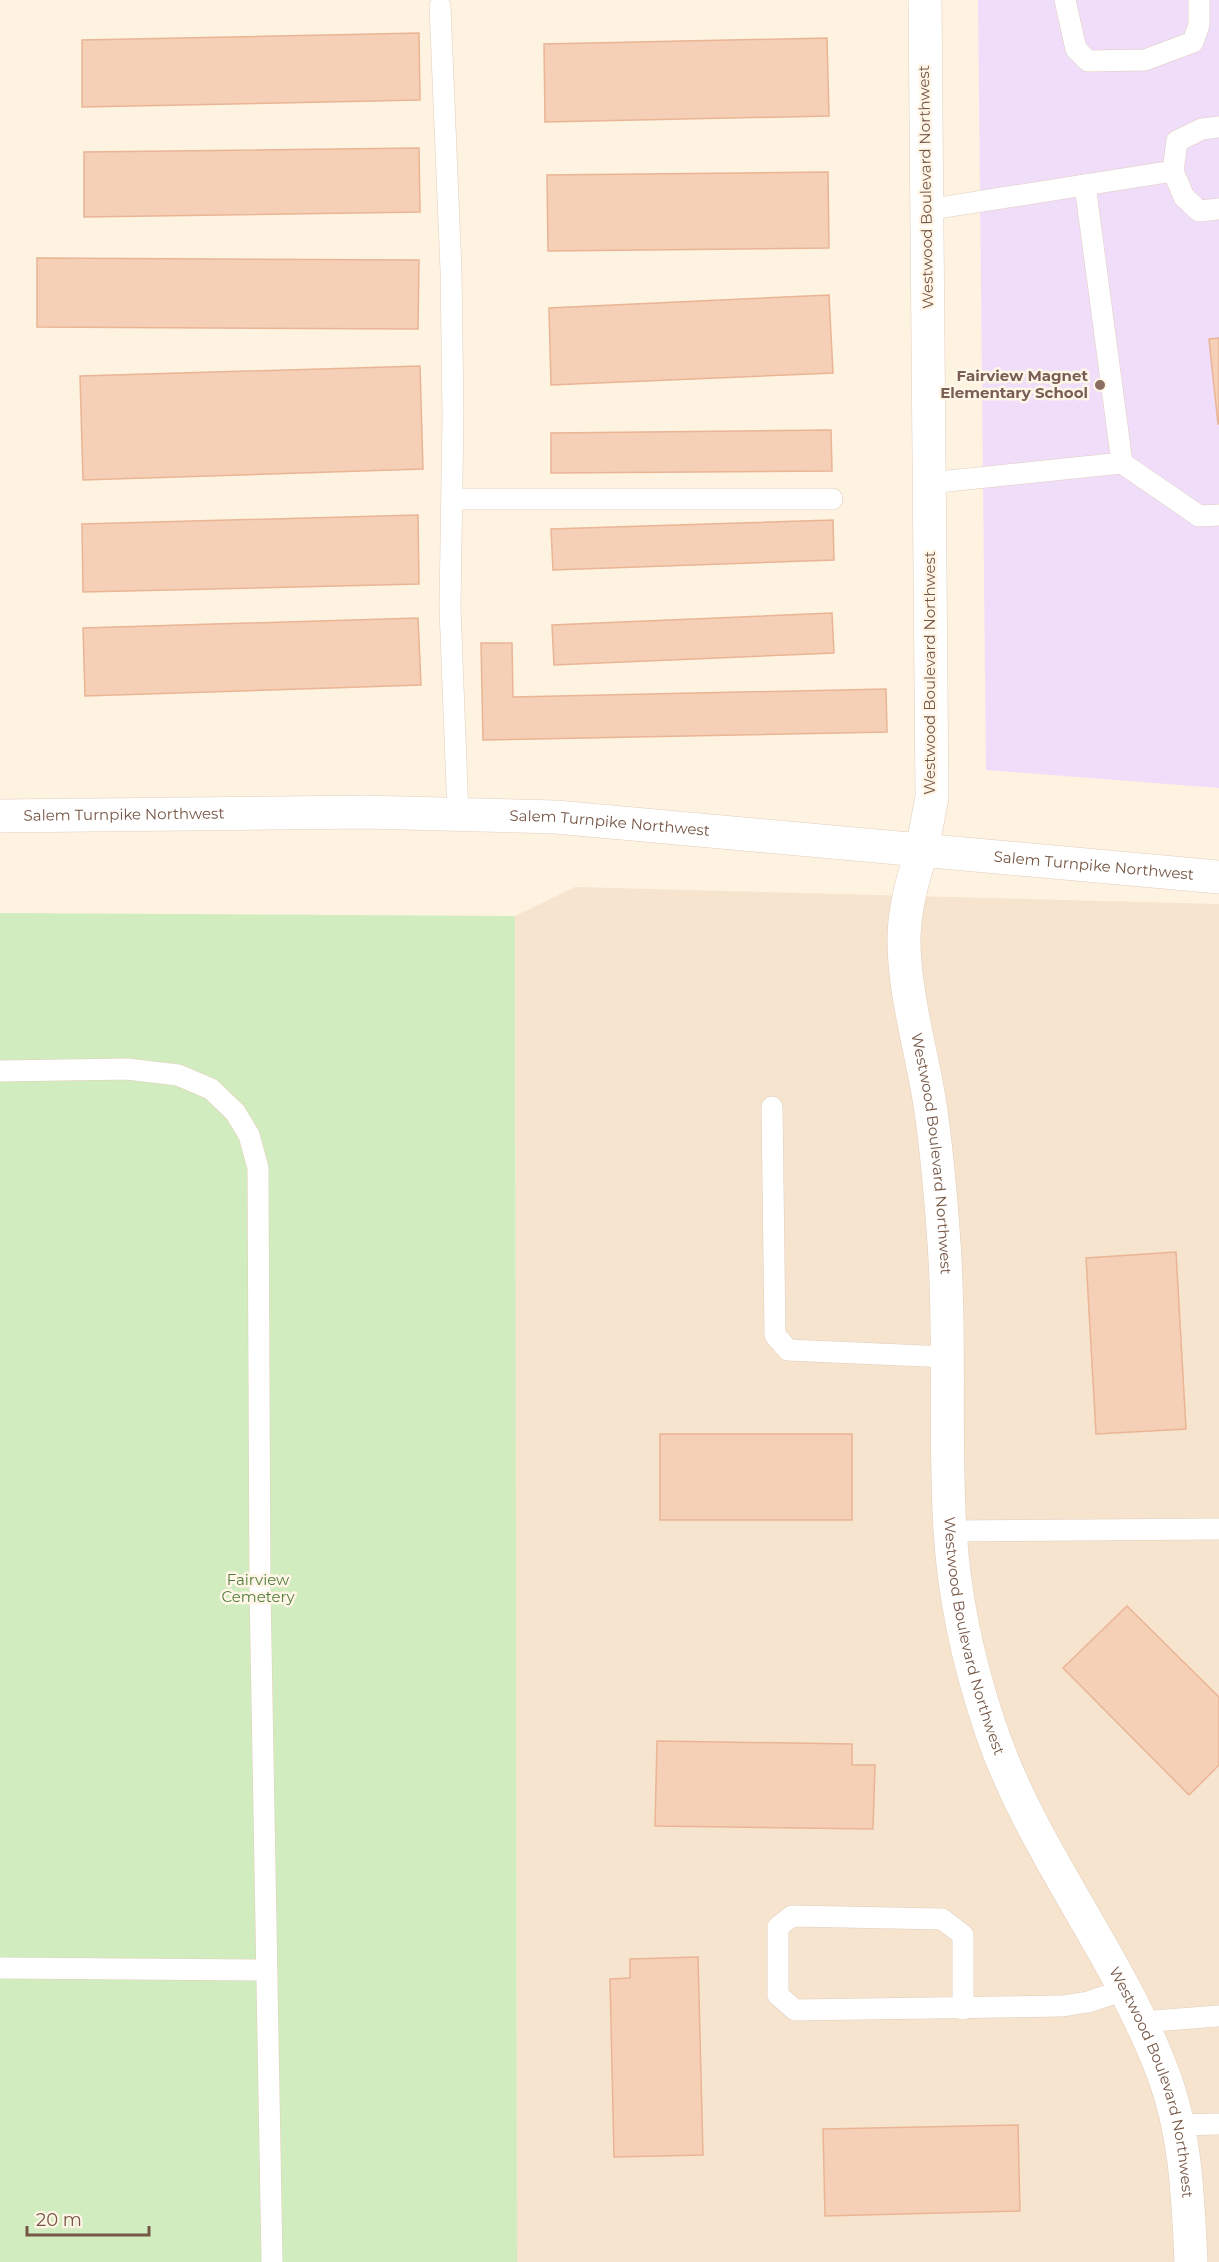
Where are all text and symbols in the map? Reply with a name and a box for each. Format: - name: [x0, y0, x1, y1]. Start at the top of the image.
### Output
- street label: Westwood Boulevard Northwest: [914, 65, 937, 309]
- place label: Fairview Magnet Elementary School: [940, 366, 1088, 402]
- marker: Fairview Magnet Elementary School: [1093, 378, 1107, 392]
- street label: Westwood Boulevard Northwest: [920, 551, 939, 795]
- street label: Salem Turnpike Northwest: [23, 804, 225, 825]
- street label: Salem Turnpike Northwest: [509, 806, 711, 840]
- street label: Salem Turnpike Northwest: [993, 847, 1195, 884]
- street label: Westwood Boulevard Northwest: [907, 1031, 956, 1275]
- street label: Westwood Boulevard Northwest: [940, 1516, 1009, 1758]
- park label: Fairview Cemetery: [221, 1570, 295, 1606]
- street label: Westwood Boulevard Northwest: [1105, 1963, 1197, 2199]
- scale bar: [27, 2199, 148, 2237]
- text: 20 m: [36, 2209, 82, 2231]

